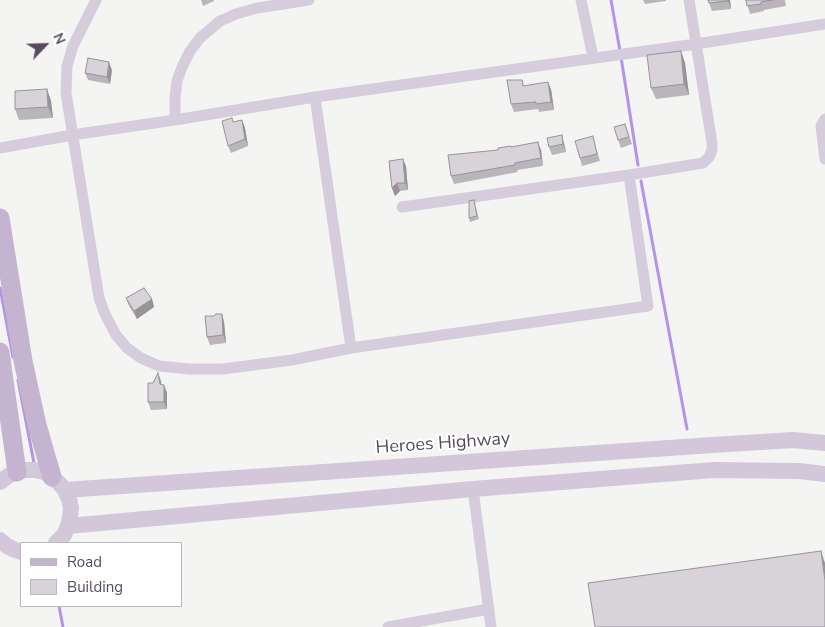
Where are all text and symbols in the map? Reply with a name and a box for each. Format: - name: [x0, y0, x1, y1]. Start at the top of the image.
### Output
- north arrow: [20, 20, 70, 70]
- text: N: [48, 30, 70, 47]
- street label: Heroes Highway: [375, 429, 511, 459]
- legend: [20, 542, 182, 607]
- text: Road: [67, 552, 102, 572]
- text: Building: [67, 577, 123, 597]

